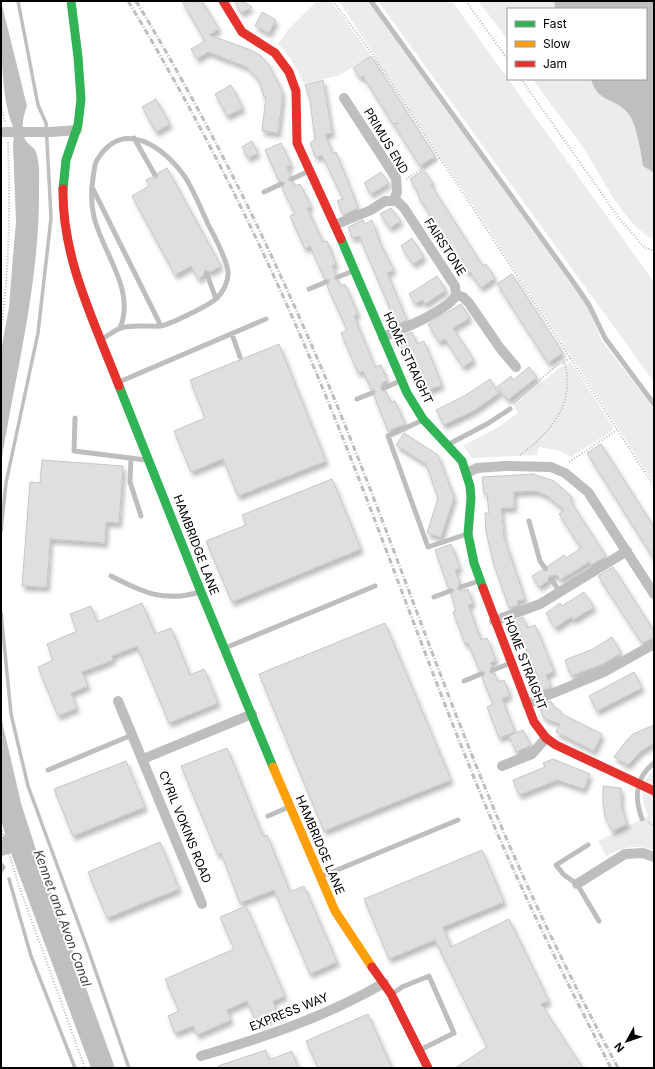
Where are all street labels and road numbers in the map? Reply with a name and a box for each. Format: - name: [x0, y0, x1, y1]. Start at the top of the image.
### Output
- street label: PRIMUS END: [361, 105, 412, 176]
- street label: FAIRSTONE: [421, 215, 470, 278]
- street label: HOME STRAIGHT: [381, 309, 436, 406]
- street label: HAMBRIDGE LANE: [170, 492, 223, 597]
- street label: HOME STRAIGHT: [501, 614, 550, 712]
- street label: CYRIL VOKINS ROAD: [156, 768, 215, 885]
- street label: HAMBRIDGE LANE: [293, 793, 348, 897]
- street label: EXPRESS WAY: [247, 989, 330, 1034]

